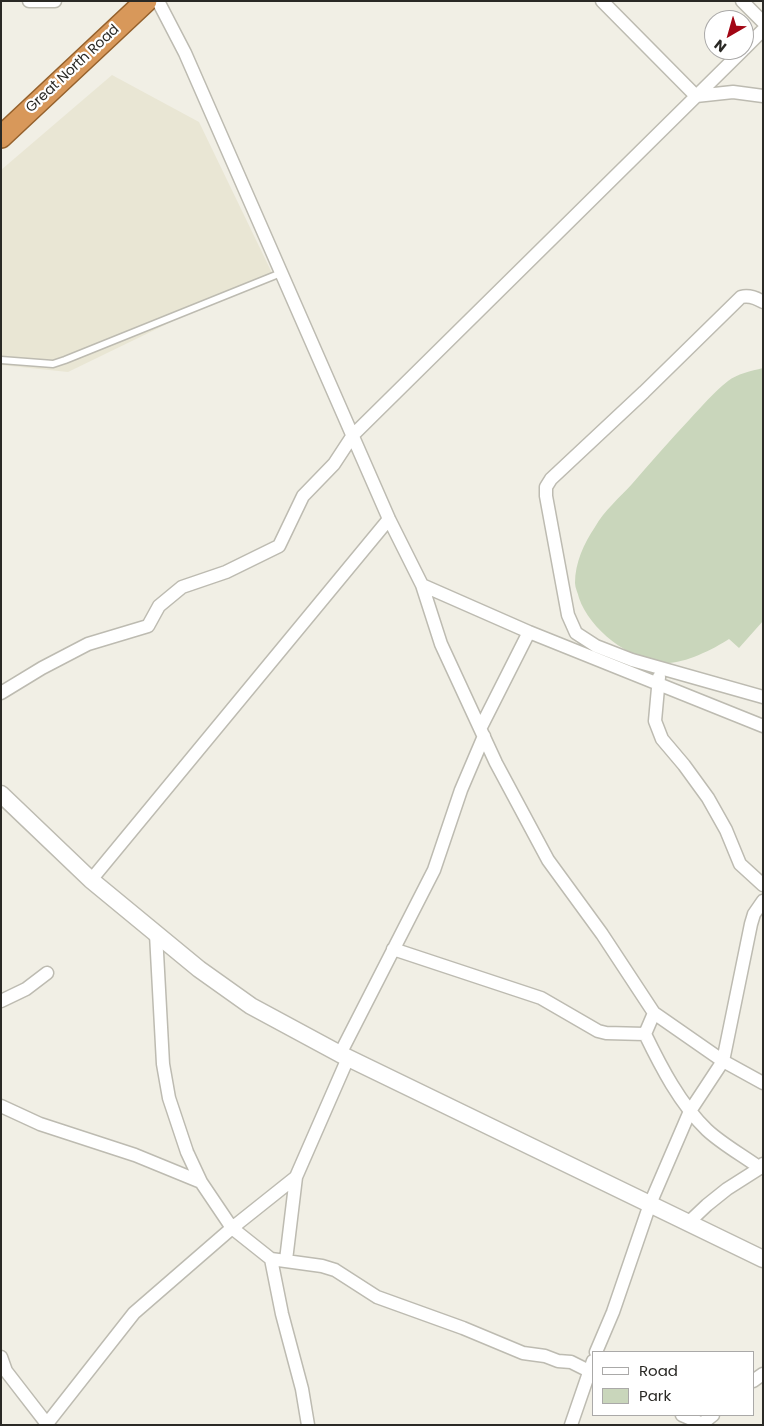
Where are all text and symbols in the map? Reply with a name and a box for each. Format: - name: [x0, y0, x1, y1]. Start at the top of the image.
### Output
- north arrow: [704, 10, 754, 60]
- street label: Great North Road: [23, 21, 123, 117]
- text: N: [710, 35, 731, 57]
- legend: [592, 1351, 754, 1416]
- text: Road: [639, 1360, 678, 1381]
- text: Park: [639, 1385, 671, 1406]

